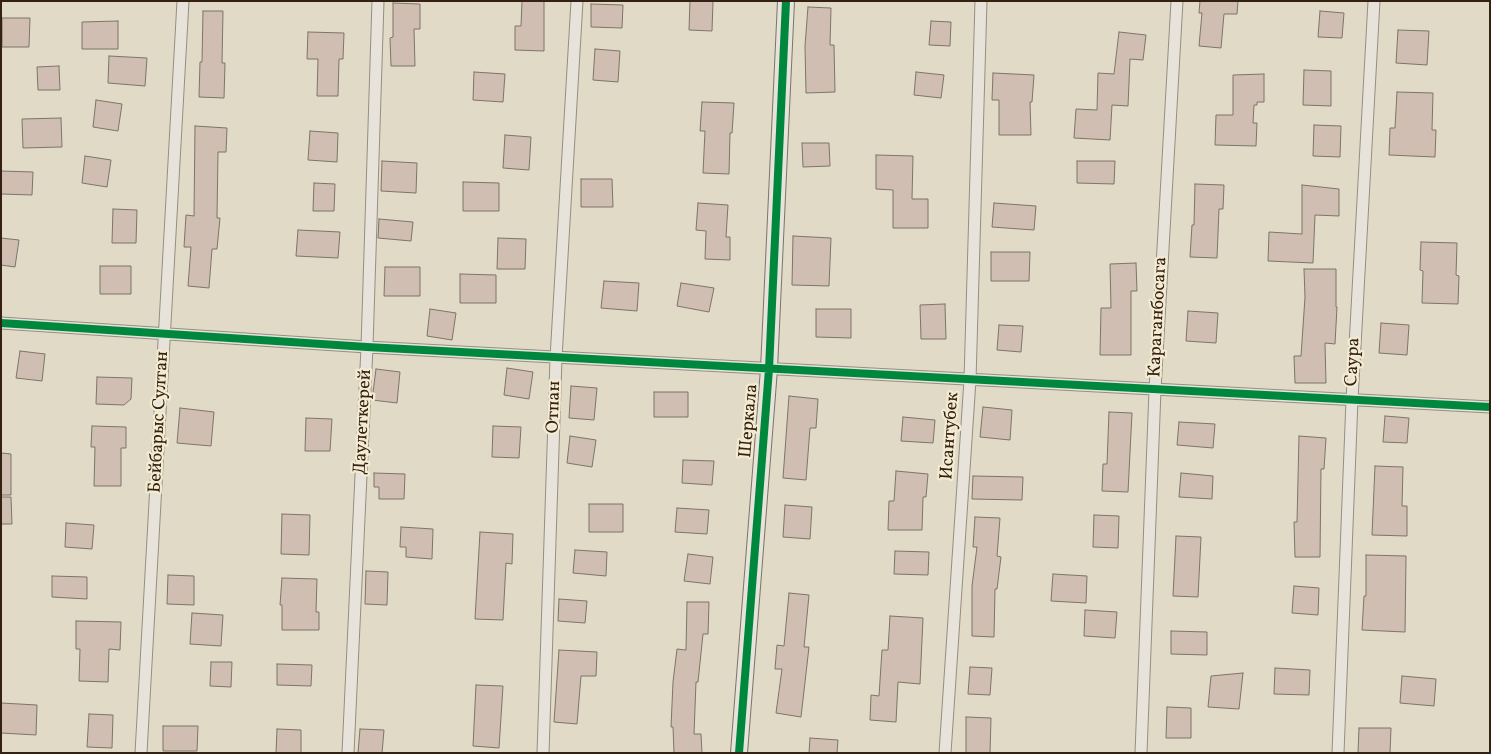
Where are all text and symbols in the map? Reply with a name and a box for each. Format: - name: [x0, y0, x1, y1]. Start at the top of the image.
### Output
- street label: Караганбосага: [1145, 256, 1173, 378]
- street label: Саура: [1342, 337, 1366, 387]
- street label: Бейбарыс Султан: [145, 350, 175, 494]
- street label: Даулеткерей: [350, 369, 378, 475]
- street label: Отпан: [543, 380, 567, 434]
- street label: Шеркала: [736, 383, 764, 459]
- street label: Исантубек: [937, 391, 965, 481]

